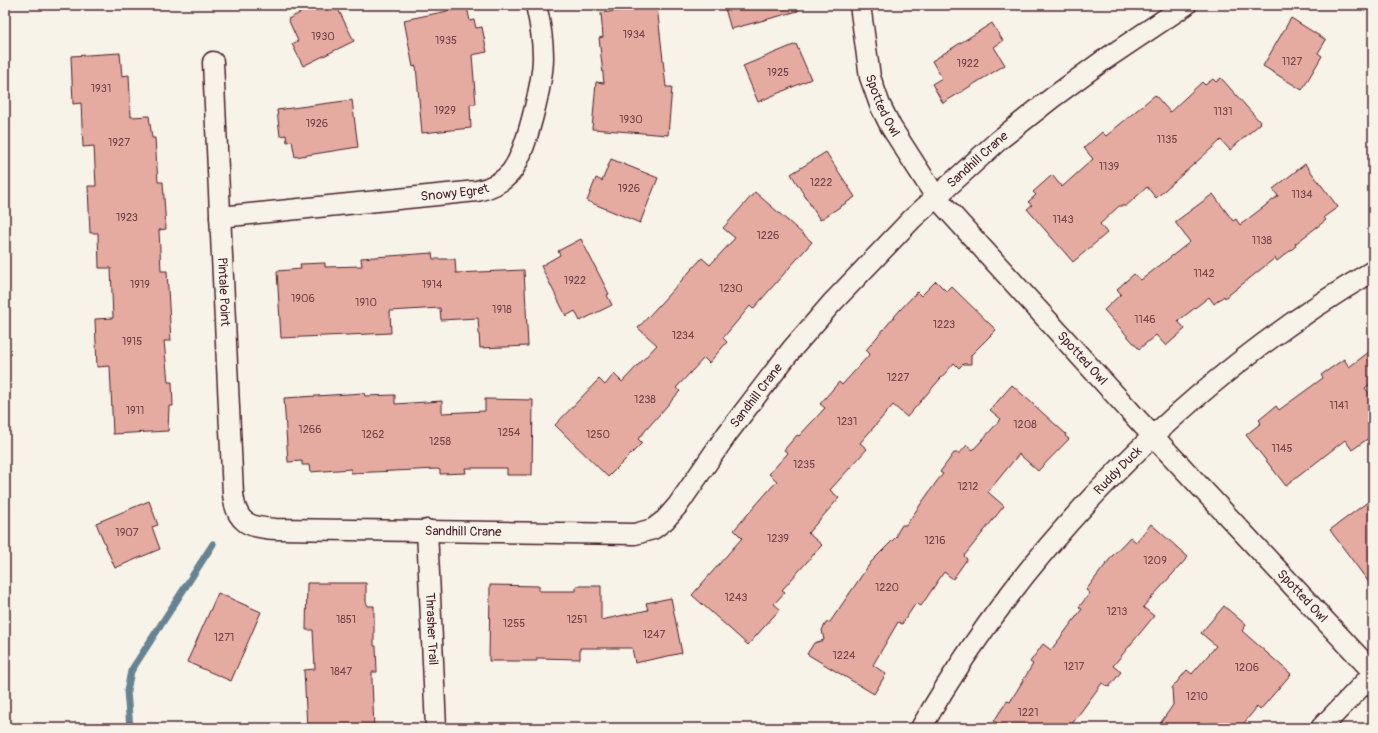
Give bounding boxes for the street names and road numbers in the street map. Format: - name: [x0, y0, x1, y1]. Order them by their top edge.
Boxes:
- street label: Spotted Owl: [862, 72, 903, 140]
- street label: Sandhill Crane: [944, 128, 1012, 191]
- street label: Snowy Egret: [420, 180, 492, 205]
- street label: Pintale Point: [214, 257, 233, 327]
- street label: Spotted Owl: [1054, 328, 1111, 389]
- street label: Sandhill Crane: [727, 360, 786, 431]
- street label: Ruddy Duck: [1091, 443, 1146, 498]
- street label: Sandhill Crane: [425, 523, 502, 540]
- street label: Spotted Owl: [1274, 566, 1331, 626]
- street label: Thrasher Trail: [422, 592, 441, 666]

